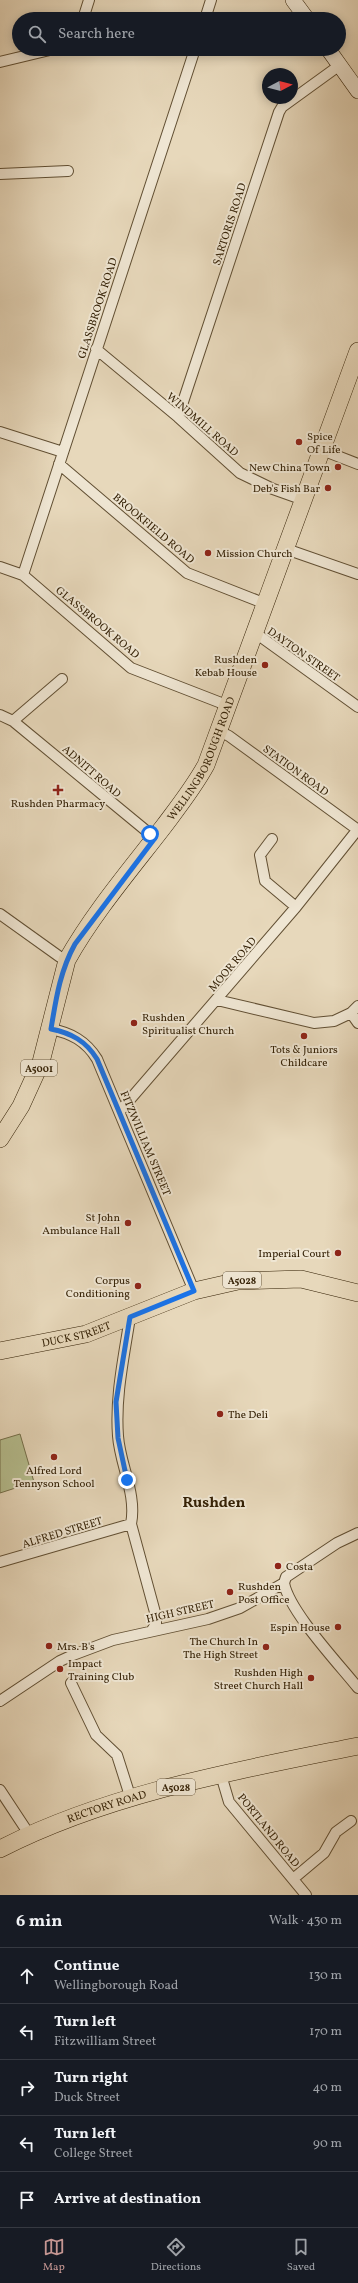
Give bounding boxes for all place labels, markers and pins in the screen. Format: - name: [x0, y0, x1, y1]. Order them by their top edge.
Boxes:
- place label: Spice Of Life: [307, 430, 341, 458]
- marker: Spice Of Life: [294, 437, 304, 447]
- place label: New China Town: [249, 461, 330, 476]
- marker: New China Town: [333, 462, 343, 472]
- place label: Deb's Fish Bar: [253, 482, 320, 497]
- marker: Deb's Fish Bar: [323, 483, 333, 493]
- place label: Mission Church: [216, 547, 293, 562]
- marker: Mission Church: [203, 548, 213, 558]
- place label: Rushden Kebab House: [195, 653, 257, 681]
- marker: Rushden Kebab House: [260, 660, 270, 670]
- marker: Rushden Pharmacy: [53, 785, 63, 795]
- place label: Rushden Pharmacy: [11, 797, 105, 812]
- place label: Rushden Spiritualist Church: [142, 1011, 235, 1039]
- marker: Rushden Spiritualist Church: [129, 1018, 139, 1028]
- marker: Tots & Juniors Childcare: [299, 1031, 309, 1041]
- place label: Tots & Juniors Childcare: [270, 1043, 338, 1071]
- place label: St John Ambulance Hall: [42, 1211, 120, 1239]
- marker: St John Ambulance Hall: [123, 1218, 133, 1228]
- place label: Imperial Court: [258, 1247, 330, 1262]
- marker: Imperial Court: [333, 1248, 343, 1258]
- place label: Corpus Conditioning: [66, 1274, 130, 1302]
- marker: Corpus Conditioning: [133, 1281, 143, 1291]
- place label: The Deli: [228, 1408, 268, 1423]
- marker: The Deli: [215, 1409, 225, 1419]
- marker: Alfred Lord Tennyson School: [49, 1452, 59, 1462]
- place label: Alfred Lord Tennyson School: [13, 1464, 95, 1492]
- place label: Costa: [286, 1560, 314, 1575]
- marker: Costa: [273, 1561, 283, 1571]
- place label: Rushden Post Office: [238, 1580, 289, 1608]
- marker: Rushden Post Office: [225, 1587, 235, 1597]
- place label: Espin House: [270, 1621, 330, 1636]
- marker: Espin House: [333, 1622, 343, 1632]
- place label: The Church In The High Street: [183, 1635, 258, 1663]
- place label: Mrs. B's: [57, 1640, 95, 1655]
- marker: Mrs. B's: [44, 1641, 54, 1651]
- marker: The Church In The High Street: [261, 1642, 271, 1652]
- place label: Impact Training Club: [68, 1657, 134, 1685]
- marker: Impact Training Club: [55, 1664, 65, 1674]
- place label: Rushden High Street Church Hall: [214, 1666, 303, 1694]
- marker: Rushden High Street Church Hall: [306, 1673, 316, 1683]

